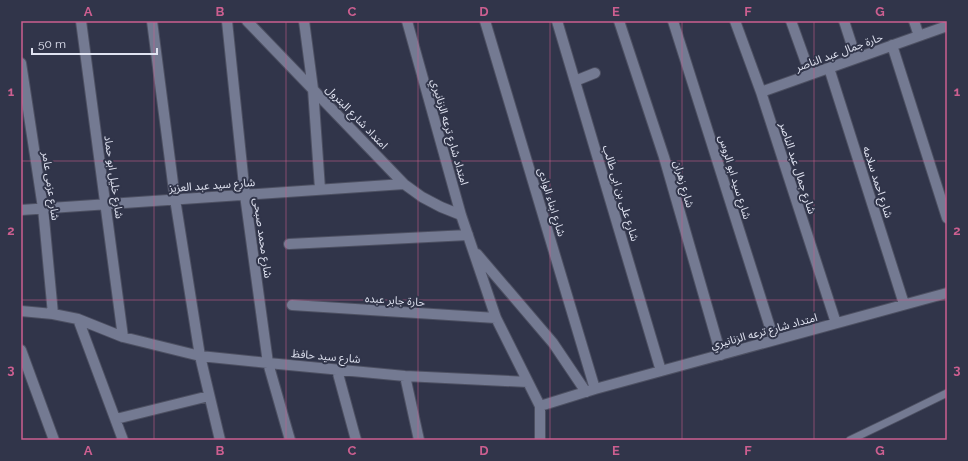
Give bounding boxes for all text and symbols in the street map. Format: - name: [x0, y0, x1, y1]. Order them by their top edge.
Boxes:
- text: A: [84, 4, 93, 19]
- text: B: [216, 4, 225, 19]
- text: C: [348, 4, 357, 19]
- text: D: [479, 4, 489, 19]
- text: E: [612, 4, 620, 19]
- text: F: [744, 4, 752, 19]
- text: G: [875, 4, 885, 19]
- scale bar: [32, 30, 157, 56]
- street label: حارة جمال عبد الناصر: [793, 30, 885, 75]
- text: 50 m: [38, 37, 66, 51]
- street label: امتداد شارع ترعه الزنانيري: [426, 78, 471, 187]
- street label: امتداد شارع البترول: [322, 83, 390, 153]
- text: 1: [8, 84, 15, 99]
- text: 1: [954, 84, 961, 99]
- street label: شارع جمال عبد الناصر: [775, 120, 819, 216]
- street label: شارع سيد ابو الروس: [715, 134, 754, 221]
- street label: شارع خليل ابو حماد: [100, 135, 126, 220]
- street label: شارع على بن ابى طالب: [599, 144, 641, 243]
- street label: شارع احمد سلامه: [859, 145, 895, 220]
- street label: شارع عزمى عامر: [38, 150, 62, 222]
- street label: شارع زهران: [670, 159, 697, 210]
- street label: شارع ابناء الوادى: [534, 166, 568, 239]
- street label: شارع سيد عبد العزيز: [167, 176, 256, 196]
- street label: شارع محمد صبحى: [249, 197, 275, 280]
- text: 2: [7, 223, 15, 238]
- text: 2: [953, 223, 961, 238]
- street label: حارة جابر عبده: [365, 292, 426, 309]
- street label: امتداد شارع ترعه الزنانيري: [709, 311, 819, 354]
- street label: شارع سيد حافظ: [291, 347, 361, 367]
- text: 3: [7, 362, 15, 377]
- text: 3: [953, 362, 961, 377]
- text: A: [84, 443, 93, 458]
- text: B: [216, 443, 225, 458]
- text: C: [348, 443, 357, 458]
- text: D: [479, 443, 489, 458]
- text: E: [612, 443, 620, 458]
- text: F: [744, 443, 752, 458]
- text: G: [875, 443, 885, 458]

